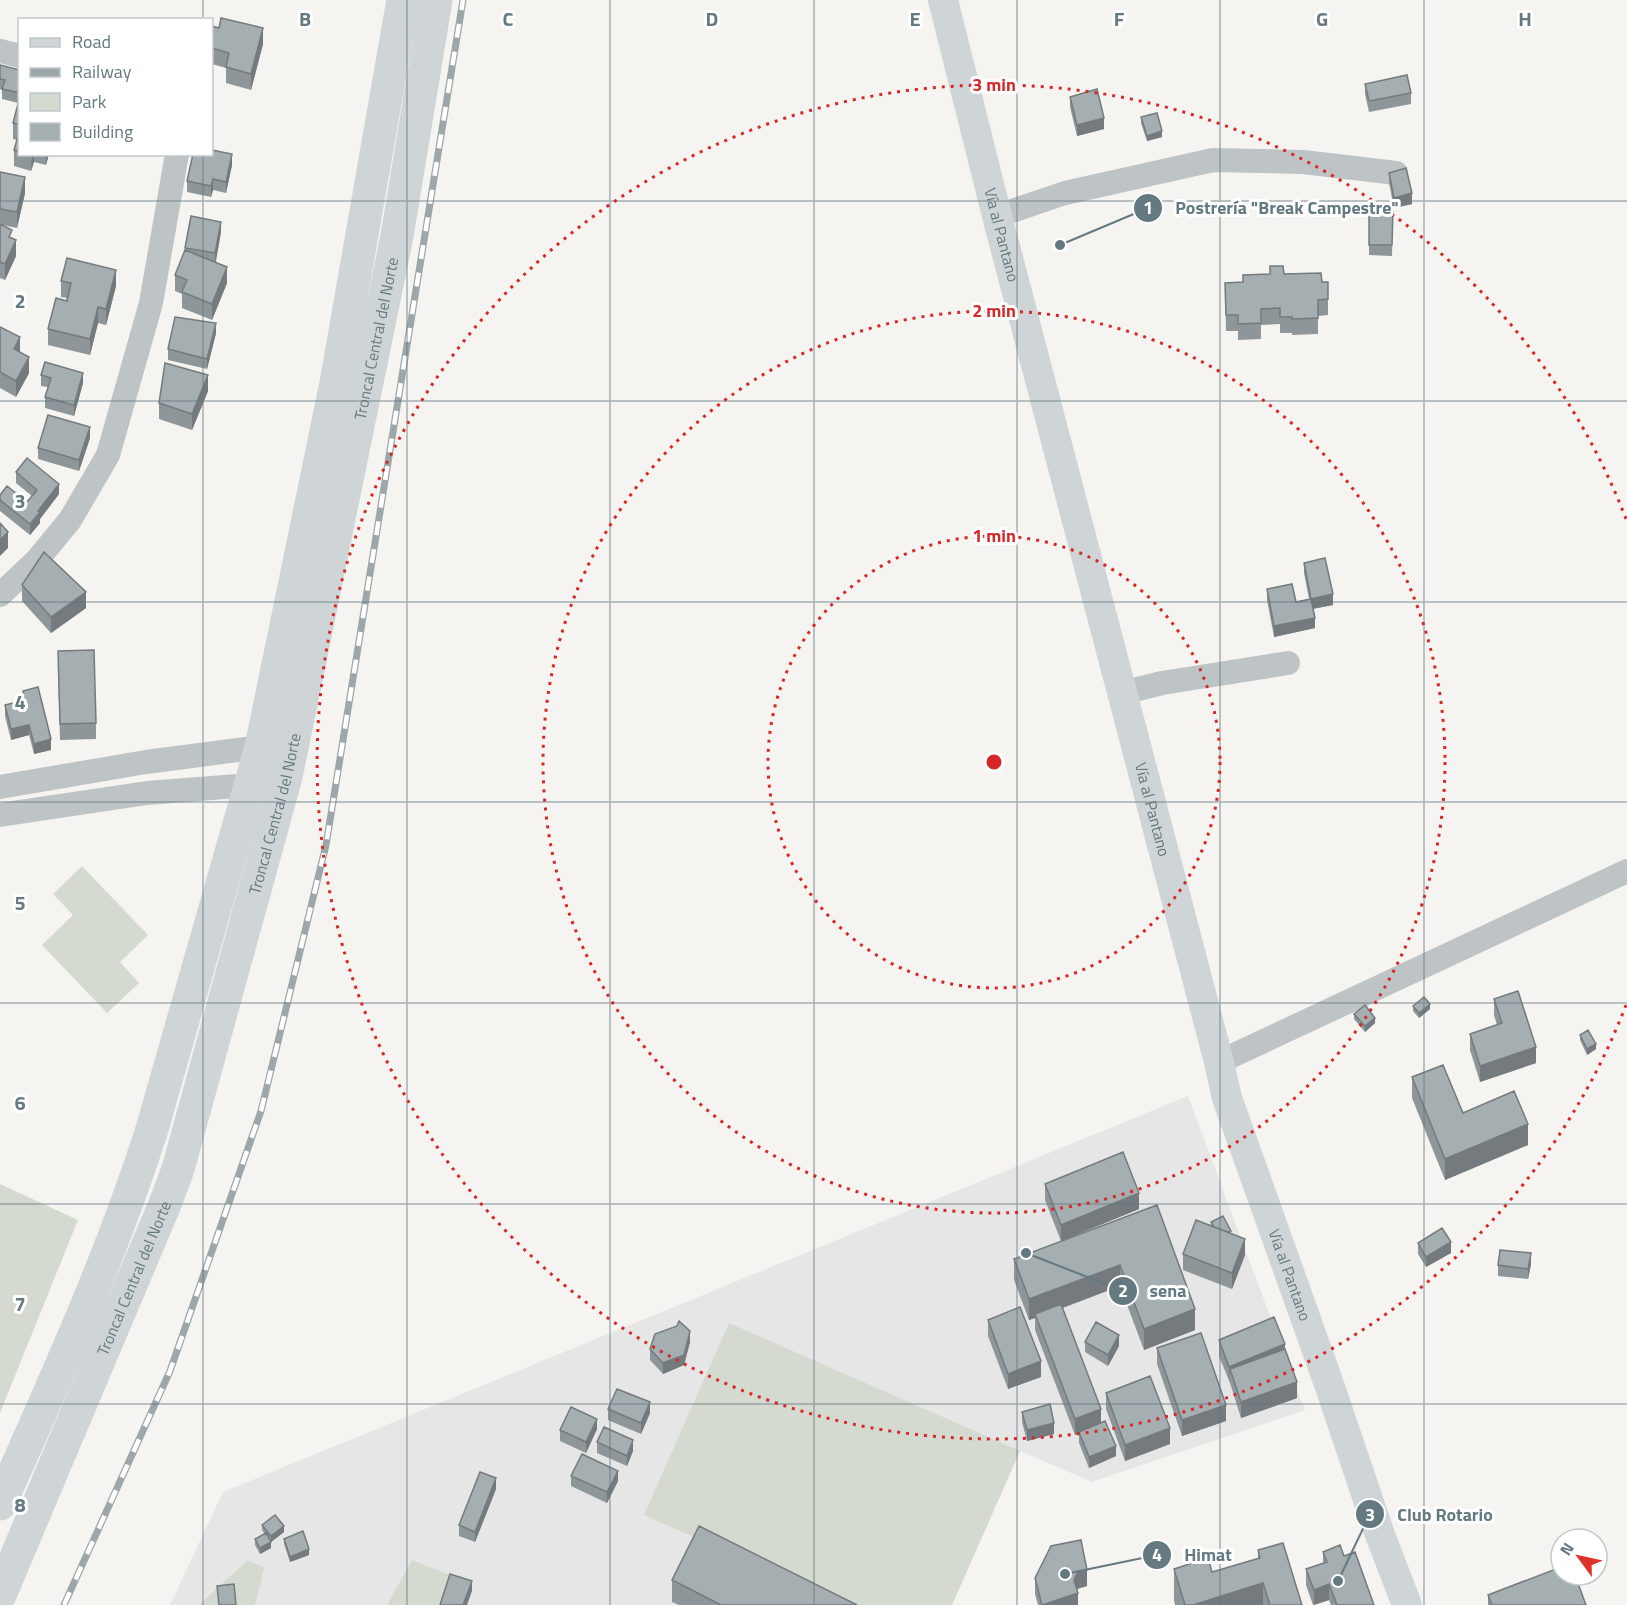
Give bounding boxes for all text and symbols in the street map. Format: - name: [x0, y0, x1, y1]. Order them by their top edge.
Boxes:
- text: B: [299, 3, 311, 34]
- text: C: [503, 3, 514, 34]
- text: D: [706, 3, 718, 34]
- text: E: [909, 3, 921, 34]
- text: F: [1114, 3, 1125, 34]
- text: G: [1316, 3, 1328, 34]
- text: H: [1518, 3, 1532, 34]
- legend: [18, 18, 213, 156]
- text: Road: [72, 28, 111, 55]
- text: Railway: [72, 58, 132, 85]
- text: 3 min: [972, 71, 1016, 98]
- text: Park: [72, 88, 107, 115]
- text: Building: [72, 118, 133, 145]
- street label: Vía al Pantano: [978, 185, 1026, 284]
- callout: Postrería "Break Campestre": [1133, 190, 1411, 226]
- text: 1: [1143, 194, 1153, 221]
- text: Postrería "Break Campestre": [1175, 194, 1399, 221]
- street label: Troncal Central del Norte: [348, 255, 404, 422]
- text: 2: [14, 285, 26, 316]
- text: 2 min: [972, 297, 1016, 324]
- text: 3: [14, 485, 26, 516]
- text: 1 min: [972, 522, 1016, 549]
- text: 4: [14, 686, 26, 717]
- street label: Troncal Central del Norte: [242, 731, 307, 897]
- centre of rings: [984, 752, 1004, 772]
- street label: Vía al Pantano: [1129, 760, 1177, 859]
- text: 5: [14, 887, 26, 918]
- text: 6: [14, 1087, 26, 1118]
- street label: Troncal Central del Norte: [90, 1197, 177, 1359]
- street label: Vía al Pantano: [1263, 1226, 1318, 1324]
- callout: sena: [1108, 1273, 1198, 1309]
- text: 2: [1118, 1277, 1128, 1304]
- text: sena: [1150, 1277, 1186, 1304]
- text: 7: [14, 1288, 26, 1319]
- text: 8: [14, 1489, 26, 1520]
- callout: Club Rotario: [1355, 1496, 1505, 1532]
- text: 3: [1365, 1501, 1375, 1528]
- text: Club Rotario: [1397, 1501, 1493, 1528]
- north arrow: [1549, 1527, 1609, 1587]
- callout: Himat: [1142, 1537, 1244, 1573]
- text: N: [1553, 1538, 1580, 1560]
- text: 4: [1152, 1541, 1162, 1568]
- text: Himat: [1184, 1541, 1232, 1568]

